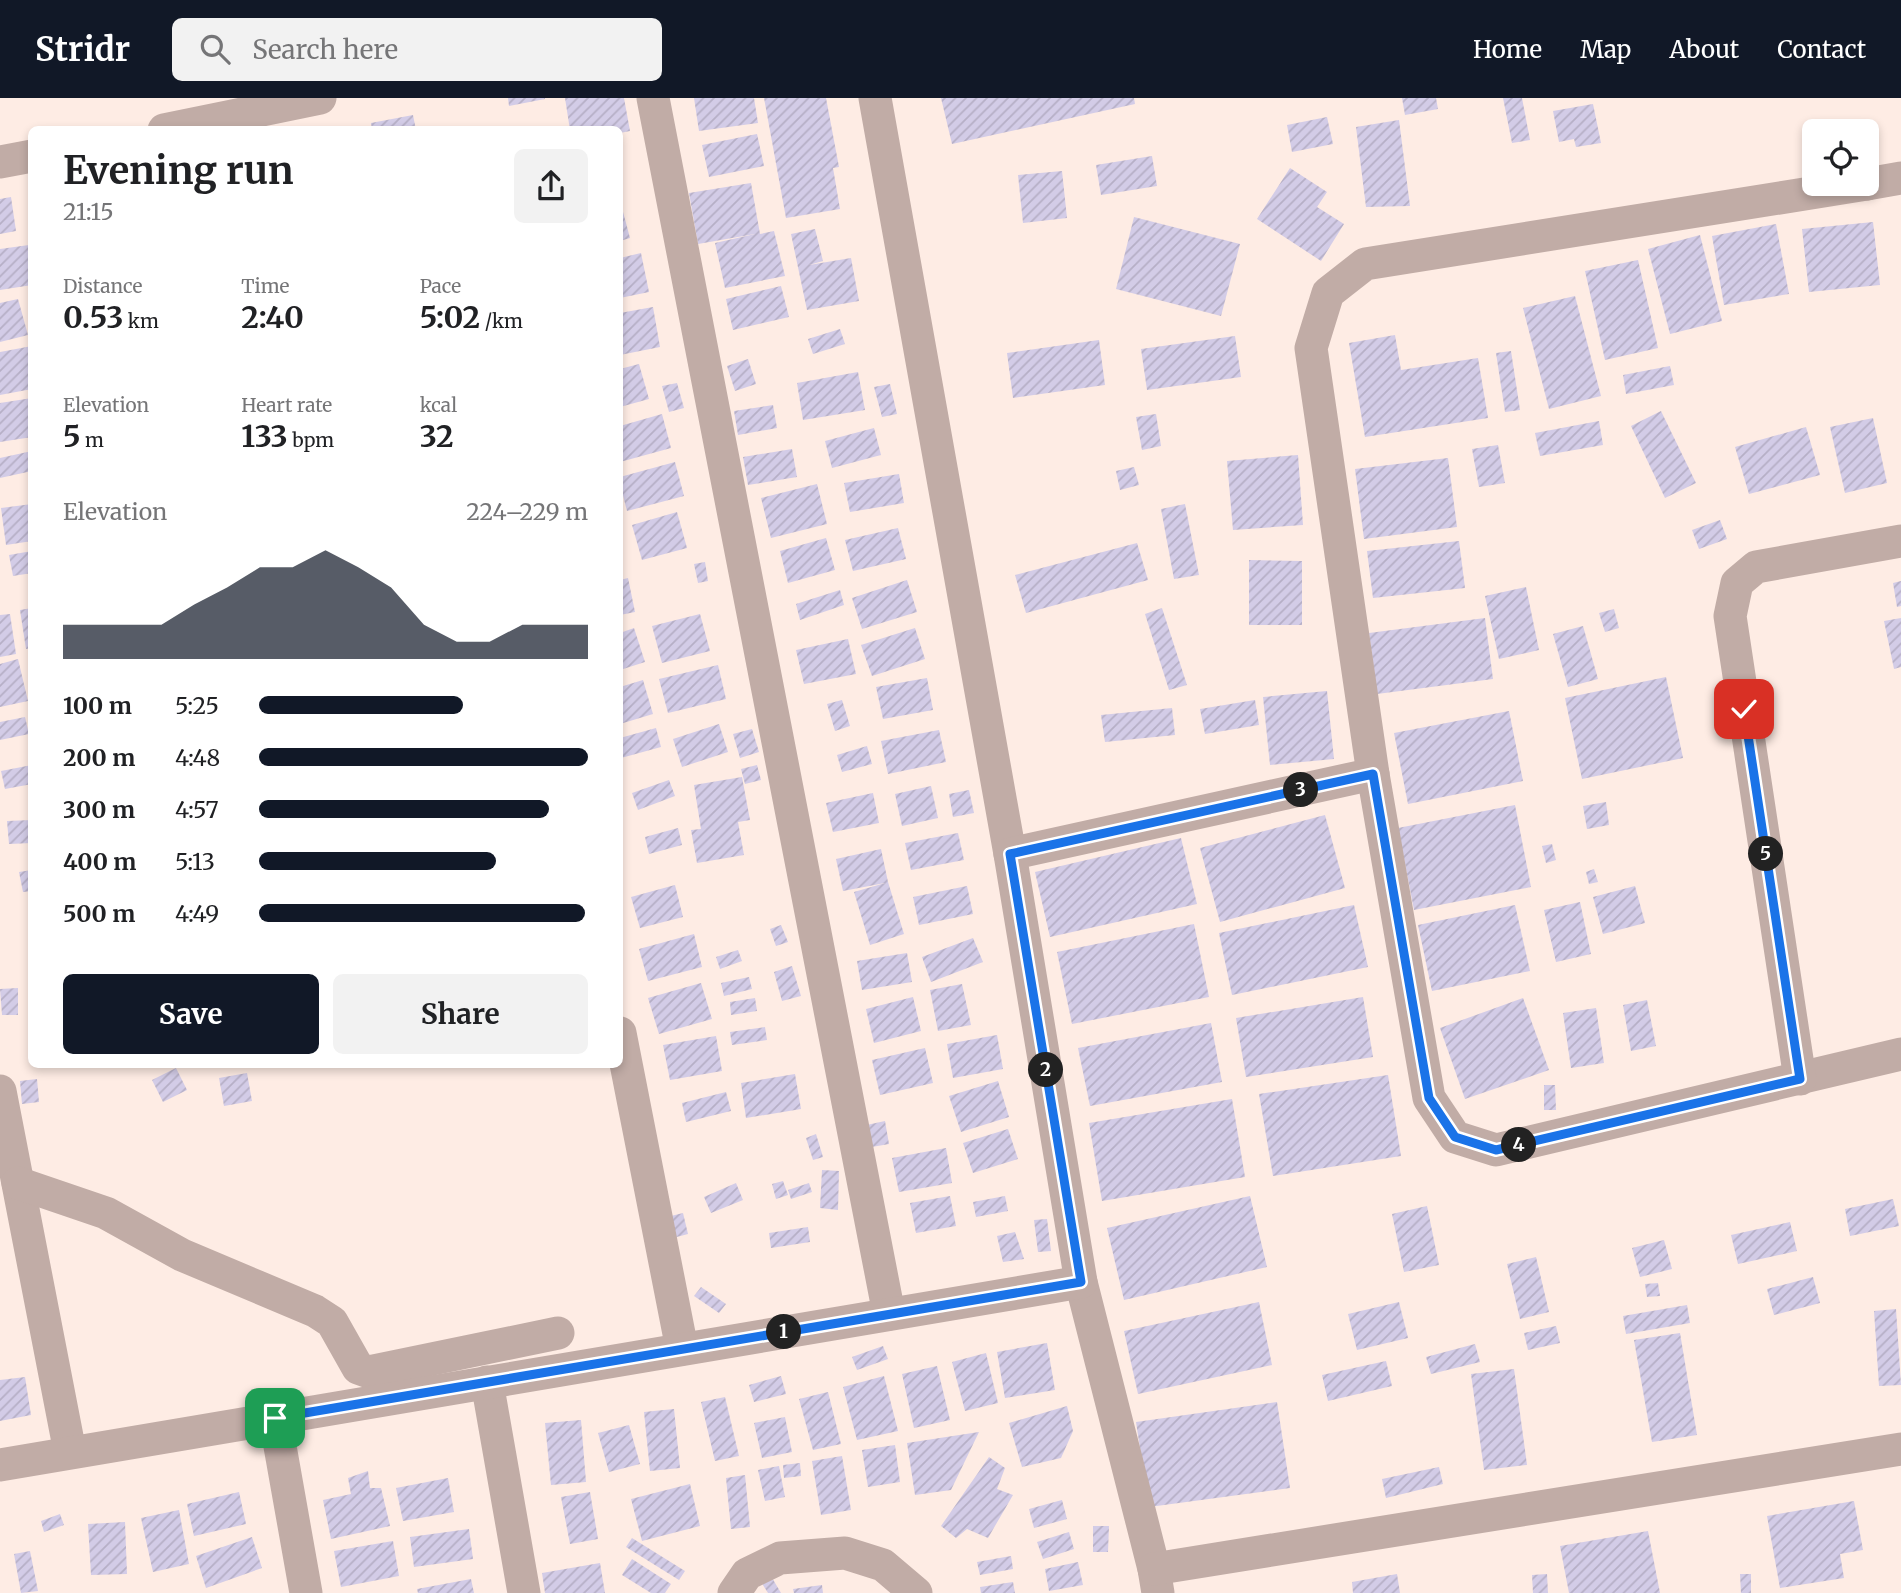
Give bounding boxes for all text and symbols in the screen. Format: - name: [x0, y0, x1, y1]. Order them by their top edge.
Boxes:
- search box: [172, 18, 662, 81]
- text: Stridr: [35, 29, 130, 70]
- icon: search: [196, 30, 234, 68]
- text: Search here: [252, 33, 398, 66]
- text: Home: [1473, 34, 1542, 65]
- text: Map: [1580, 34, 1631, 65]
- text: About: [1669, 34, 1739, 65]
- text: Contact: [1777, 34, 1866, 65]
- map controls: [1802, 119, 1879, 196]
- button: locate: [1802, 119, 1879, 196]
- text: Evening run: [63, 147, 294, 194]
- button: share: [514, 149, 588, 223]
- text: 21:15: [63, 197, 114, 226]
- text: Distance: [63, 274, 142, 298]
- text: Time: [241, 274, 290, 298]
- text: Pace: [420, 274, 461, 298]
- text: 0.53: [63, 298, 123, 336]
- text: 2:40: [241, 298, 304, 336]
- text: 5:02: [420, 298, 480, 336]
- text: km: [123, 309, 159, 333]
- text: /km: [480, 309, 523, 333]
- text: Elevation: [63, 393, 149, 417]
- text: Heart rate: [241, 393, 332, 417]
- text: kcal: [420, 393, 457, 417]
- text: 5: [63, 417, 81, 455]
- text: 133: [241, 417, 288, 455]
- text: 32: [420, 417, 454, 455]
- text: m: [81, 428, 104, 452]
- text: bpm: [288, 428, 334, 452]
- text: Elevation: [63, 497, 167, 526]
- text: 224–229 m: [466, 497, 588, 526]
- pin: [1714, 679, 1774, 739]
- icon: check: [1725, 690, 1763, 728]
- text: 100 m: [63, 691, 132, 720]
- text: 5:25: [175, 691, 219, 720]
- text: 200 m: [63, 743, 135, 772]
- text: 4:48: [175, 743, 220, 772]
- pin: 3: [1284, 772, 1318, 808]
- text: 3: [1295, 777, 1306, 801]
- text: 300 m: [63, 795, 135, 824]
- text: 4:57: [175, 795, 219, 824]
- pin: 5: [1748, 836, 1784, 872]
- text: 5: [1760, 841, 1771, 865]
- text: 400 m: [63, 847, 137, 876]
- text: 5:13: [175, 847, 215, 876]
- text: 500 m: [63, 899, 135, 928]
- text: 4:49: [175, 899, 219, 928]
- button: Save: [63, 974, 319, 1054]
- button: Share: [333, 974, 588, 1054]
- pin: 2: [1028, 1052, 1064, 1088]
- text: 2: [1040, 1057, 1051, 1081]
- pin: 4: [1502, 1128, 1536, 1162]
- text: 4: [1512, 1132, 1525, 1156]
- pin: 1: [766, 1314, 802, 1350]
- text: 1: [779, 1319, 788, 1343]
- pin: [245, 1388, 305, 1448]
- icon: arrive: [256, 1399, 294, 1437]

